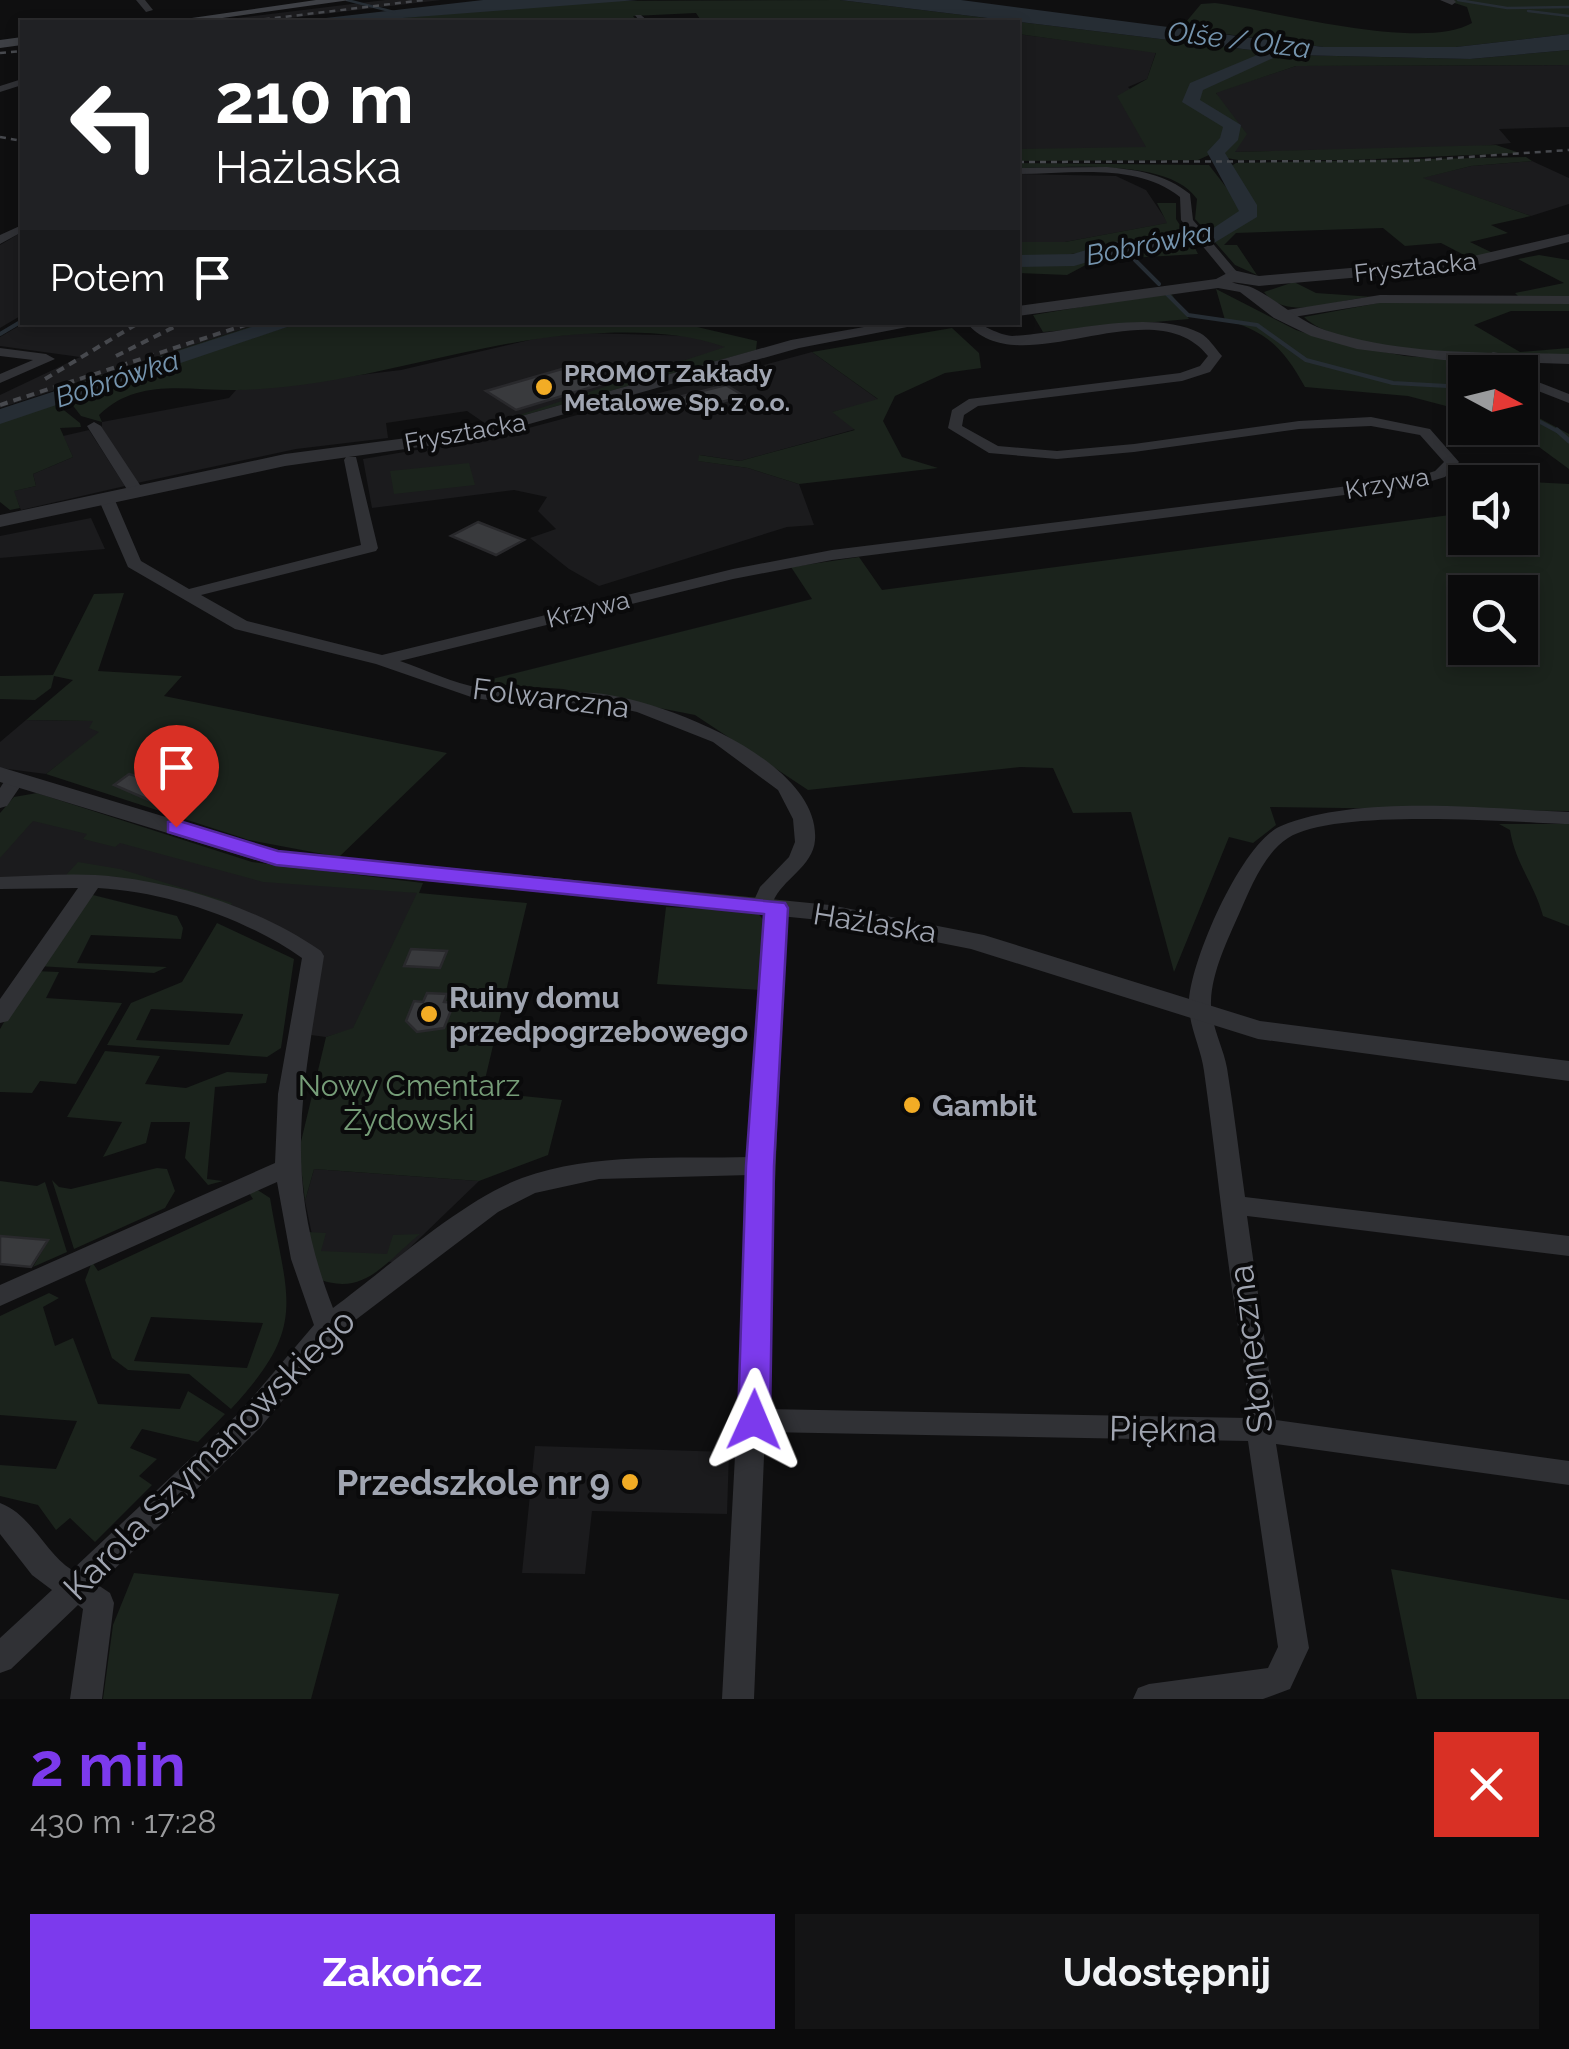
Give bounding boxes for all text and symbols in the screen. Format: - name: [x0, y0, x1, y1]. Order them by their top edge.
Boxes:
- water label: Olše / Olza: [1166, 15, 1312, 65]
- text: 210 m: [215, 57, 414, 139]
- icon: left: [50, 60, 180, 190]
- text: Hażlaska: [215, 141, 401, 194]
- water label: Bobrówka: [1083, 216, 1215, 272]
- street label: Frysztacka: [1352, 246, 1478, 288]
- icon: arrive: [185, 250, 240, 305]
- text: Potem: [50, 255, 165, 300]
- water label: Bobrówka: [51, 344, 183, 414]
- north arrow: [1448, 355, 1538, 445]
- map controls: [1448, 355, 1538, 665]
- place label: PROMOT Zakłady Metalowe Sp. z o.o.: [564, 358, 790, 417]
- marker: PROMOT Zakłady Metalowe Sp. z o.o.: [533, 376, 555, 398]
- street label: Frysztacka: [402, 407, 528, 457]
- street label: Krzywa: [1343, 461, 1431, 505]
- button: sound: [1448, 465, 1538, 555]
- button: search: [1448, 575, 1538, 665]
- street label: Krzywa: [543, 584, 633, 634]
- street label: Folwarczna: [471, 671, 631, 725]
- pin: [134, 725, 219, 828]
- icon: arrive: [149, 740, 204, 795]
- street label: Hażlaska: [811, 896, 939, 950]
- place label: Ruiny domu przedpogrzebowego: [449, 980, 748, 1049]
- marker: Ruiny domu przedpogrzebowego: [418, 1003, 440, 1025]
- park label: Nowy Cmentarz Żydowski: [298, 1068, 520, 1137]
- place label: Gambit: [932, 1088, 1038, 1123]
- marker: Gambit: [901, 1094, 923, 1116]
- street label: Słoneczna: [1219, 1263, 1281, 1435]
- street label: Karola Szymanowskiego: [55, 1300, 363, 1608]
- position arrow: [702, 1368, 806, 1472]
- street label: Piękna: [1109, 1408, 1217, 1450]
- place label: Przedszkole nr 9: [336, 1462, 610, 1503]
- marker: Przedszkole nr 9: [619, 1471, 641, 1493]
- text: 2 min: [30, 1730, 186, 1800]
- button: close: [1434, 1732, 1539, 1837]
- text: 430 m · 17:28: [30, 1803, 216, 1840]
- button: Zakończ: [30, 1914, 775, 2029]
- button: Udostępnij: [795, 1914, 1539, 2029]

